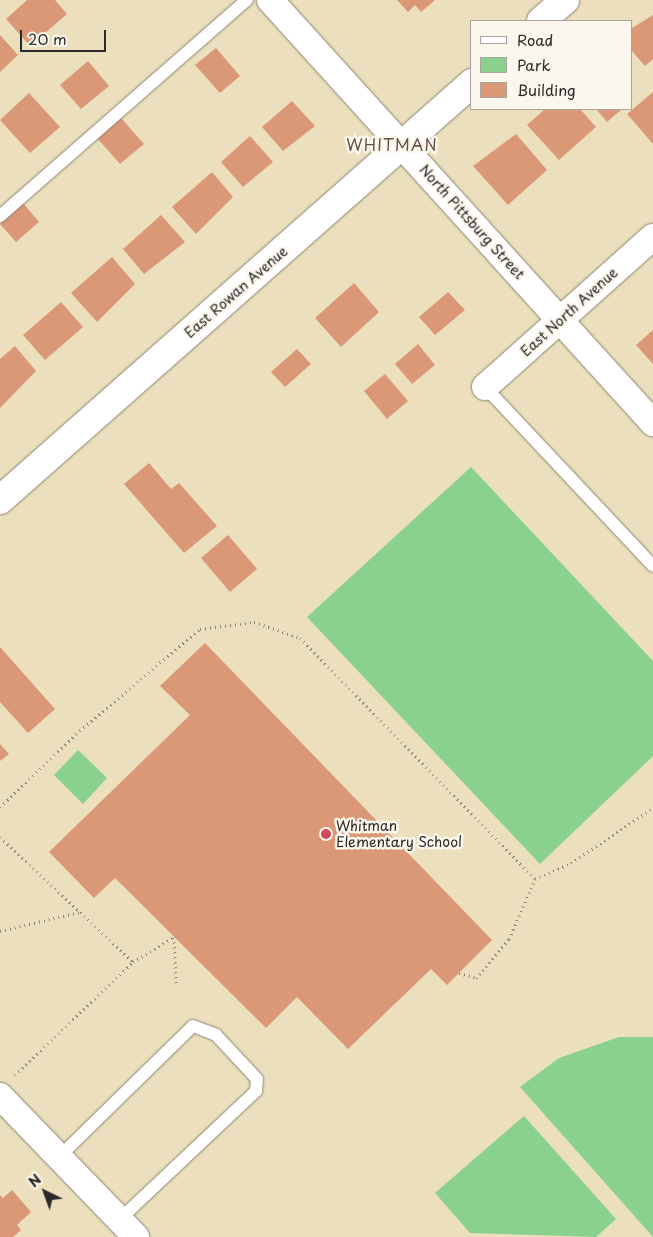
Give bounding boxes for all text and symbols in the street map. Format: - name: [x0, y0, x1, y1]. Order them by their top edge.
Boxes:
- scale bar: [22, 20, 109, 52]
- legend: [470, 20, 633, 110]
- text: 20 m: [28, 27, 67, 50]
- text: Road: [517, 28, 553, 51]
- text: Park: [517, 53, 551, 76]
- text: Building: [517, 78, 576, 101]
- district label: WHITMAN: [345, 134, 439, 154]
- street label: North Pittsburg Street: [415, 161, 529, 283]
- street label: East Rowan Avenue: [181, 243, 291, 341]
- street label: East North Avenue: [517, 264, 621, 360]
- place label: Whitman Elementary School: [336, 818, 462, 850]
- marker: Whitman Elementary School: [320, 828, 332, 840]
- north arrow: [20, 1167, 70, 1217]
- text: N: [23, 1169, 46, 1192]

